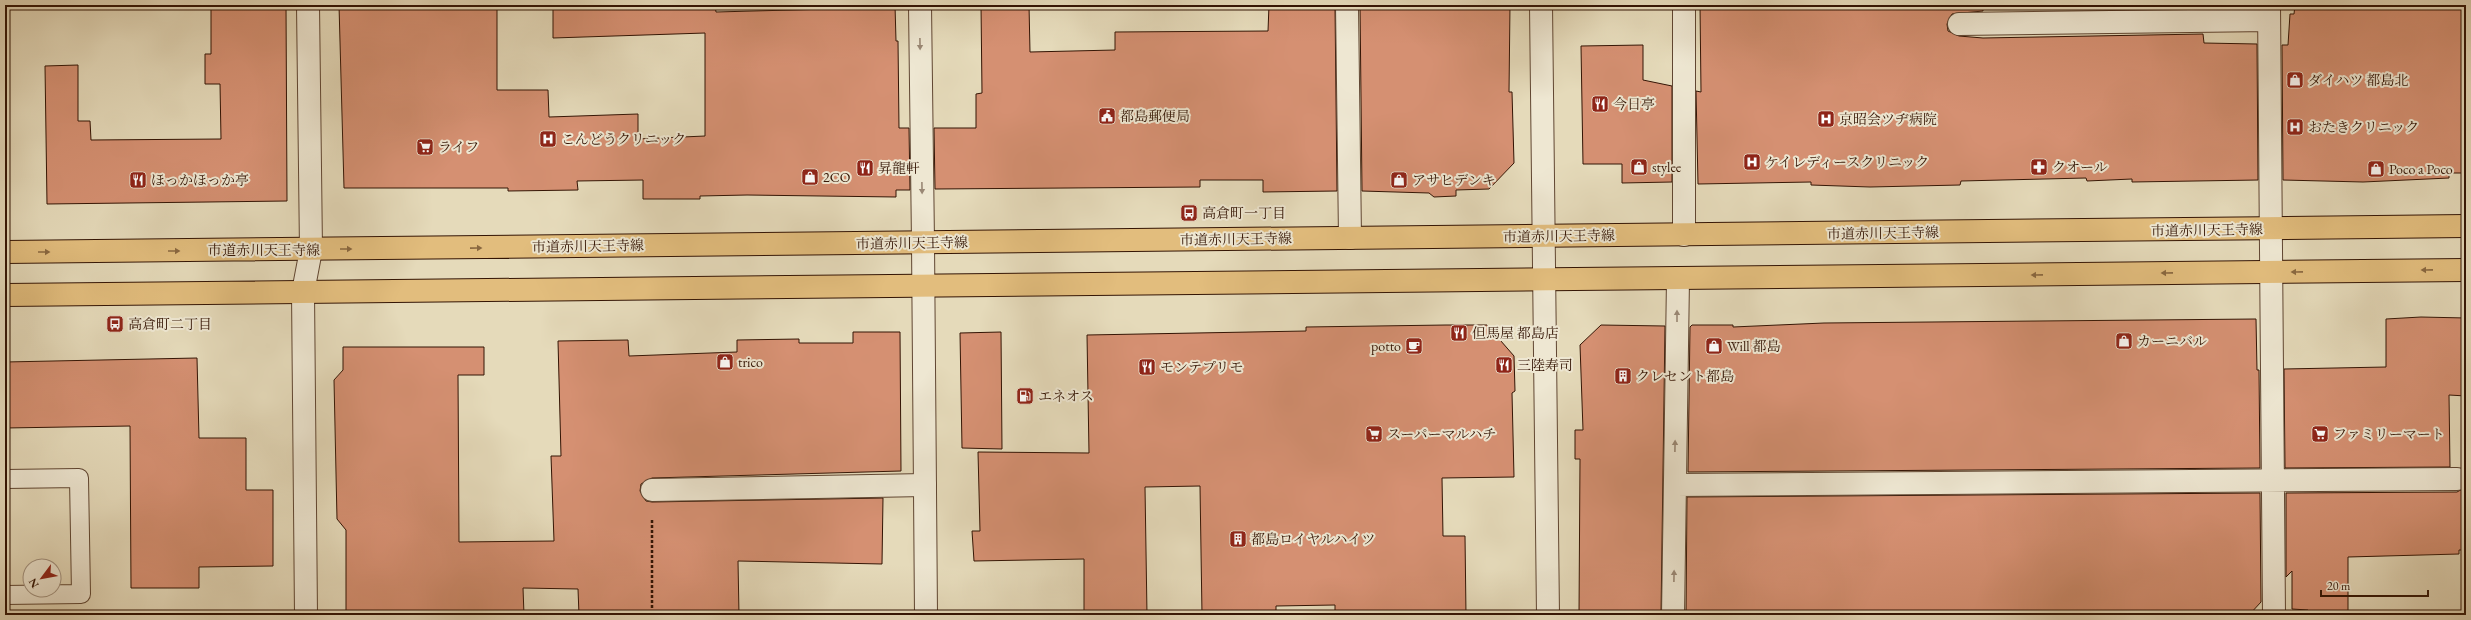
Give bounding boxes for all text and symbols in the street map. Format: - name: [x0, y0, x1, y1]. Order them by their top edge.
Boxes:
- one-way arrow: [917, 38, 924, 50]
- shop icon: ダイハツ 都島北: [2285, 70, 2305, 90]
- place label: ダイハツ 都島北: [2308, 71, 2408, 89]
- restaurant icon: 今日亭: [1590, 94, 1610, 114]
- place label: 今日亭: [1613, 95, 1655, 113]
- public building icon: 都島郵便局: [1097, 106, 1117, 126]
- place label: 都島郵便局: [1120, 107, 1190, 125]
- hospital icon: 京昭会ツヂ病院: [1816, 109, 1836, 129]
- place label: 京昭会ツヂ病院: [1839, 110, 1937, 128]
- hospital icon: おたきクリニック: [2285, 117, 2305, 137]
- place label: おたきクリニック: [2308, 118, 2419, 136]
- hospital icon: こんどうクリニック: [538, 129, 558, 149]
- place label: こんどうクリニック: [561, 130, 686, 148]
- supermarket icon: ライフ: [415, 137, 435, 157]
- place label: ライフ: [438, 138, 479, 156]
- hospital icon: ケイレディースクリニック: [1742, 152, 1762, 172]
- place label: ケイレディースクリニック: [1765, 153, 1929, 171]
- shop icon: stylee: [1629, 157, 1649, 177]
- pharmacy icon: クオール: [2029, 157, 2049, 177]
- restaurant icon: 昇龍軒: [855, 158, 875, 178]
- place label: stylee: [1652, 158, 1682, 176]
- place label: クオール: [2052, 158, 2108, 176]
- place label: 昇龍軒: [878, 159, 920, 177]
- shop icon: Poco a Poco: [2366, 159, 2386, 179]
- place label: Poco a Poco: [2389, 160, 2453, 178]
- shop icon: 2CO: [800, 167, 820, 187]
- place label: 2CO: [823, 168, 851, 186]
- restaurant icon: ほっかほっか亭: [128, 170, 148, 190]
- shop icon: アサヒデンキ: [1389, 170, 1409, 190]
- place label: ほっかほっか亭: [151, 171, 249, 189]
- place label: アサヒデンキ: [1412, 171, 1496, 189]
- one-way arrow: [919, 182, 926, 194]
- bus stop icon: 高倉町一丁目: [1179, 203, 1199, 223]
- place label: 高倉町一丁目: [1202, 204, 1286, 222]
- street label: 市道赤川天王寺線: [2151, 220, 2263, 240]
- street label: 市道赤川天王寺線: [1827, 223, 1939, 243]
- street label: 市道赤川天王寺線: [1503, 226, 1615, 246]
- street label: 市道赤川天王寺線: [1180, 229, 1292, 249]
- street label: 市道赤川天王寺線: [856, 233, 968, 253]
- street label: 市道赤川天王寺線: [532, 236, 644, 256]
- street label: 市道赤川天王寺線: [208, 241, 320, 259]
- one-way arrow: [470, 245, 483, 251]
- one-way arrow: [340, 246, 353, 252]
- one-way arrow: [168, 248, 181, 254]
- one-way arrow: [38, 249, 51, 255]
- one-way arrow: [2420, 267, 2433, 273]
- one-way arrow: [2290, 269, 2303, 275]
- one-way arrow: [2160, 270, 2173, 276]
- one-way arrow: [2030, 272, 2043, 278]
- one-way arrow: [1674, 309, 1680, 322]
- bus stop icon: 高倉町二丁目: [105, 314, 125, 334]
- place label: 高倉町二丁目: [128, 315, 212, 333]
- restaurant icon: 但馬屋 都島店: [1449, 323, 1469, 343]
- place label: 但馬屋 都島店: [1472, 324, 1559, 342]
- shop icon: カーニバル: [2114, 331, 2134, 351]
- place label: カーニバル: [2137, 332, 2207, 350]
- cafe icon: potto: [1404, 336, 1424, 356]
- shop icon: Will 都島: [1704, 336, 1724, 356]
- place label: potto: [1371, 337, 1401, 355]
- place label: Will 都島: [1727, 337, 1781, 355]
- shop icon: trico: [715, 352, 735, 372]
- place label: trico: [738, 353, 763, 371]
- restaurant icon: 三陸寿司: [1494, 355, 1514, 375]
- place label: 三陸寿司: [1517, 356, 1573, 374]
- restaurant icon: モンテプリモ: [1137, 357, 1157, 377]
- place label: モンテプリモ: [1160, 358, 1243, 376]
- building icon: クレセント都島: [1613, 366, 1633, 386]
- place label: クレセント都島: [1636, 367, 1734, 385]
- fuel station icon: エネオス: [1015, 386, 1035, 406]
- place label: エネオス: [1038, 387, 1094, 405]
- supermarket icon: スーパーマルハチ: [1364, 424, 1384, 444]
- supermarket icon: ファミリーマート: [2310, 424, 2330, 444]
- place label: スーパーマルハチ: [1387, 425, 1497, 443]
- place label: ファミリーマート: [2333, 425, 2445, 443]
- one-way arrow: [1672, 439, 1678, 452]
- building icon: 都島ロイヤルハイツ: [1228, 529, 1248, 549]
- place label: 都島ロイヤルハイツ: [1251, 530, 1375, 548]
- north arrow: [22, 558, 62, 598]
- one-way arrow: [1670, 570, 1677, 582]
- scale bar: [2321, 572, 2428, 598]
- text: N: [25, 576, 42, 591]
- text: 20 m: [2327, 578, 2351, 594]

